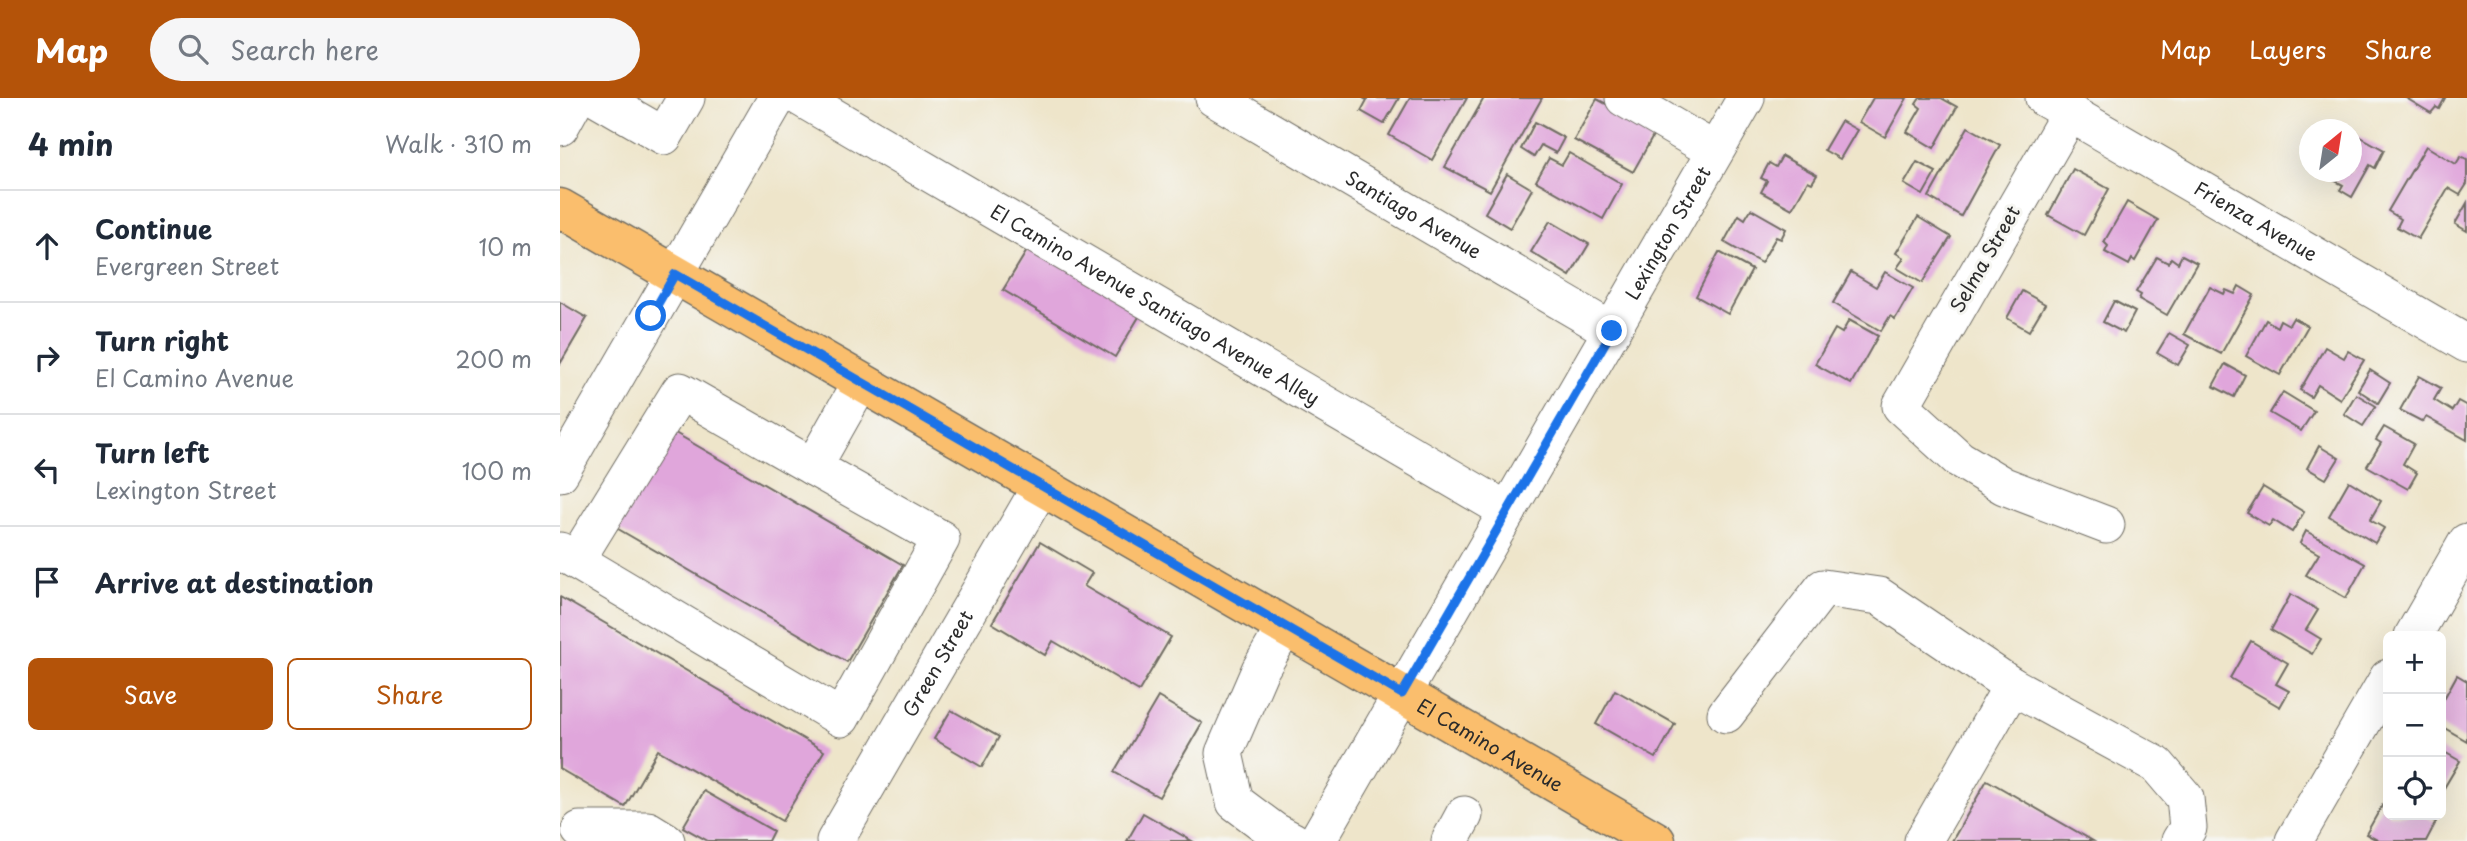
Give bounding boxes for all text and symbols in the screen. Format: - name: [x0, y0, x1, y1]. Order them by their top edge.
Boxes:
- search box: [150, 18, 640, 81]
- text: Map: [35, 24, 108, 74]
- icon: search: [174, 30, 212, 68]
- text: Search here: [230, 30, 379, 69]
- text: Map: [2160, 31, 2211, 67]
- text: Layers: [2249, 31, 2326, 67]
- text: Share: [2364, 31, 2432, 67]
- north arrow: [2299, 119, 2362, 182]
- text: 4 min: [28, 121, 114, 166]
- text: Walk · 310 m: [385, 126, 532, 161]
- street label: Lexington Street: [1618, 160, 1717, 305]
- street label: Santiago Avenue: [1341, 163, 1487, 265]
- street label: Frienza Avenue: [2190, 173, 2323, 267]
- street label: El Camino Avenue Santiago Avenue Alley: [986, 197, 1325, 411]
- street label: Selma Street: [1942, 200, 2026, 317]
- text: Continue: [95, 209, 212, 248]
- icon: ahead: [28, 227, 66, 265]
- text: 10 m: [478, 229, 532, 264]
- text: Evergreen Street: [95, 248, 279, 283]
- route start: [635, 300, 666, 331]
- route end: [1596, 315, 1627, 346]
- text: Turn right: [95, 321, 229, 360]
- icon: right: [28, 339, 66, 377]
- text: 200 m: [455, 341, 532, 376]
- text: El Camino Avenue: [95, 360, 294, 395]
- text: Turn left: [95, 433, 210, 472]
- icon: left: [28, 451, 66, 489]
- text: 100 m: [462, 453, 532, 488]
- text: Lexington Street: [95, 472, 276, 507]
- icon: arrive: [28, 563, 66, 601]
- text: Arrive at destination: [95, 563, 374, 602]
- street label: Green Street: [895, 604, 979, 722]
- map controls: [2383, 631, 2446, 820]
- button: +: [2383, 631, 2446, 694]
- button: Save: [28, 658, 273, 730]
- button: Share: [287, 658, 532, 730]
- street label: El Camino Avenue: [1412, 691, 1569, 798]
- button: −: [2383, 694, 2446, 757]
- button: locate: [2383, 757, 2446, 820]

